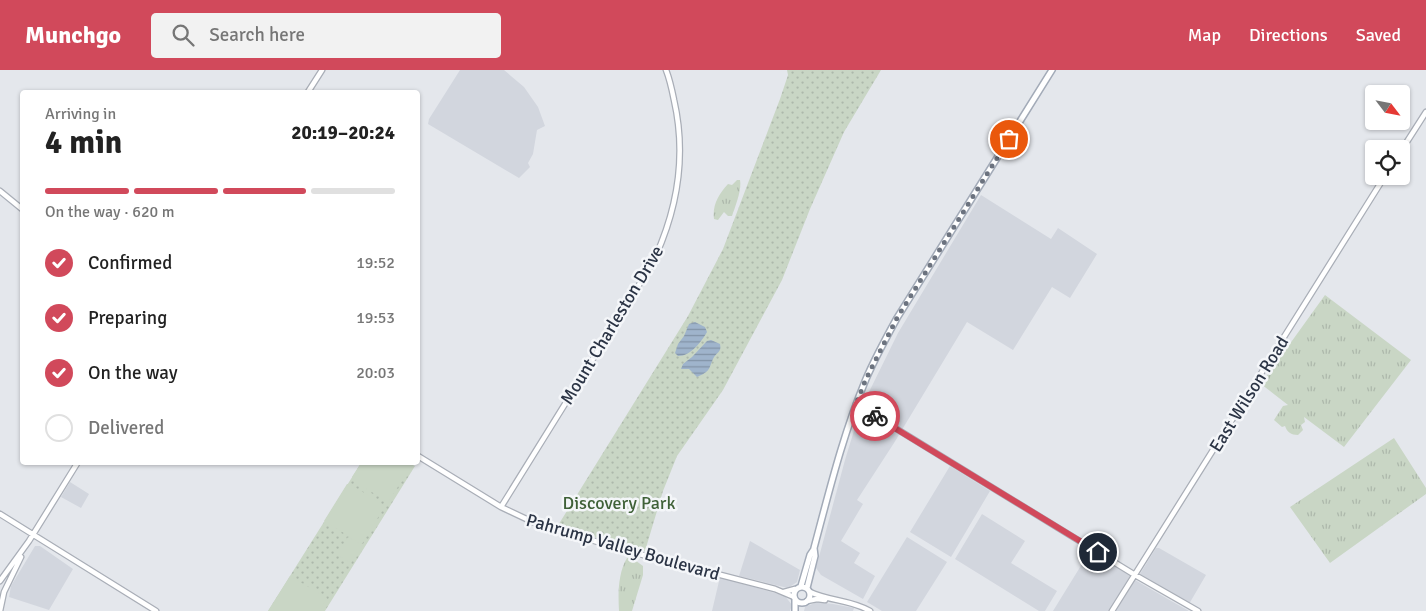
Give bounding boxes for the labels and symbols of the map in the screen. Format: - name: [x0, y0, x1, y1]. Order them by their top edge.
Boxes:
- north arrow: [1365, 85, 1410, 130]
- pin: [988, 118, 1030, 160]
- street label: Mount Charleston Drive: [556, 241, 668, 409]
- street label: East Wilson Road: [1205, 332, 1293, 456]
- courier: [850, 391, 900, 441]
- park label: Discovery Park: [563, 492, 676, 514]
- street label: Pahrump Valley Boulevard: [524, 509, 722, 585]
- pin: [1077, 531, 1119, 573]

